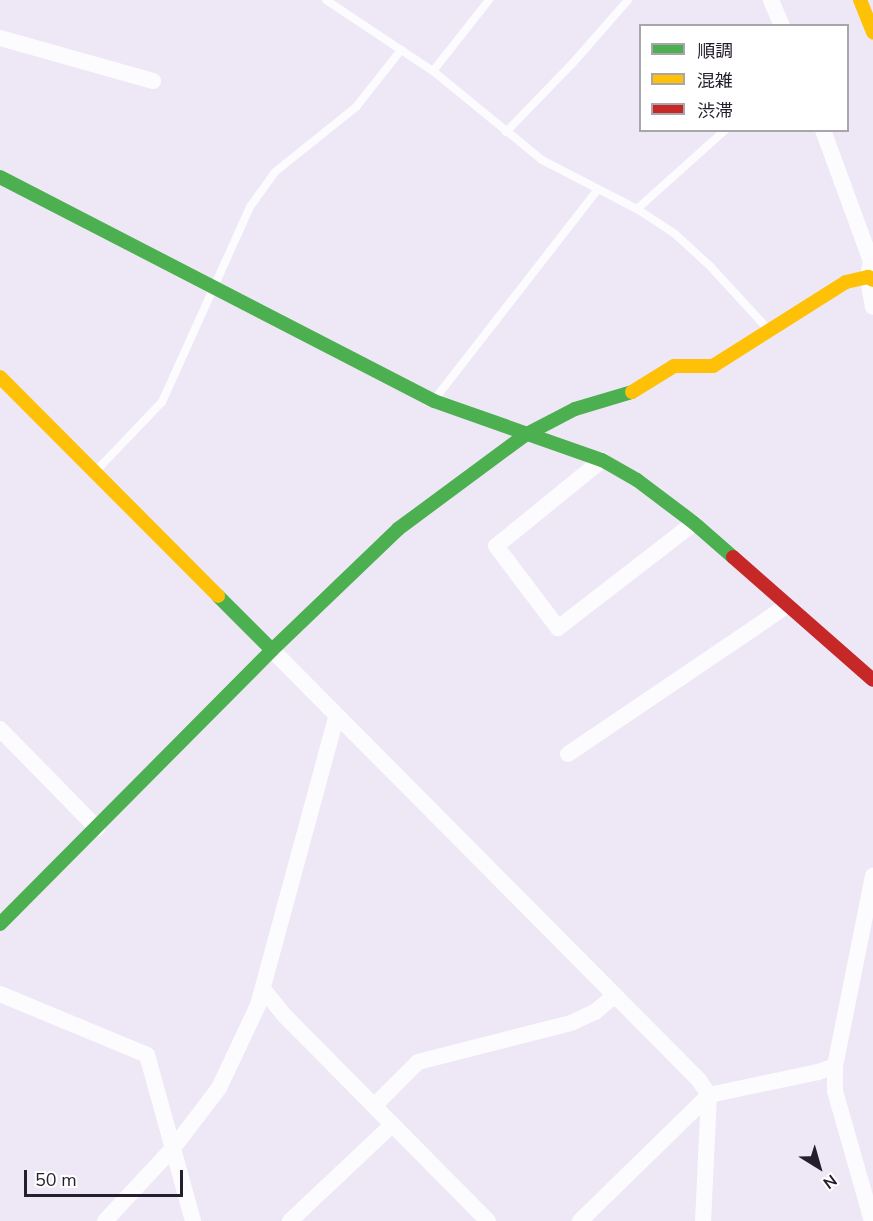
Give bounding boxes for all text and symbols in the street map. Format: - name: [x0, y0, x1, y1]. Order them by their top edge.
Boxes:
- legend: [639, 24, 849, 132]
- text: 順調: [697, 39, 733, 63]
- text: 混雑: [697, 69, 733, 93]
- text: 渋滞: [697, 99, 733, 123]
- north arrow: [789, 1137, 849, 1197]
- scale bar: [27, 1158, 186, 1196]
- text: 50 m: [35, 1168, 77, 1192]
- text: N: [818, 1169, 841, 1194]

